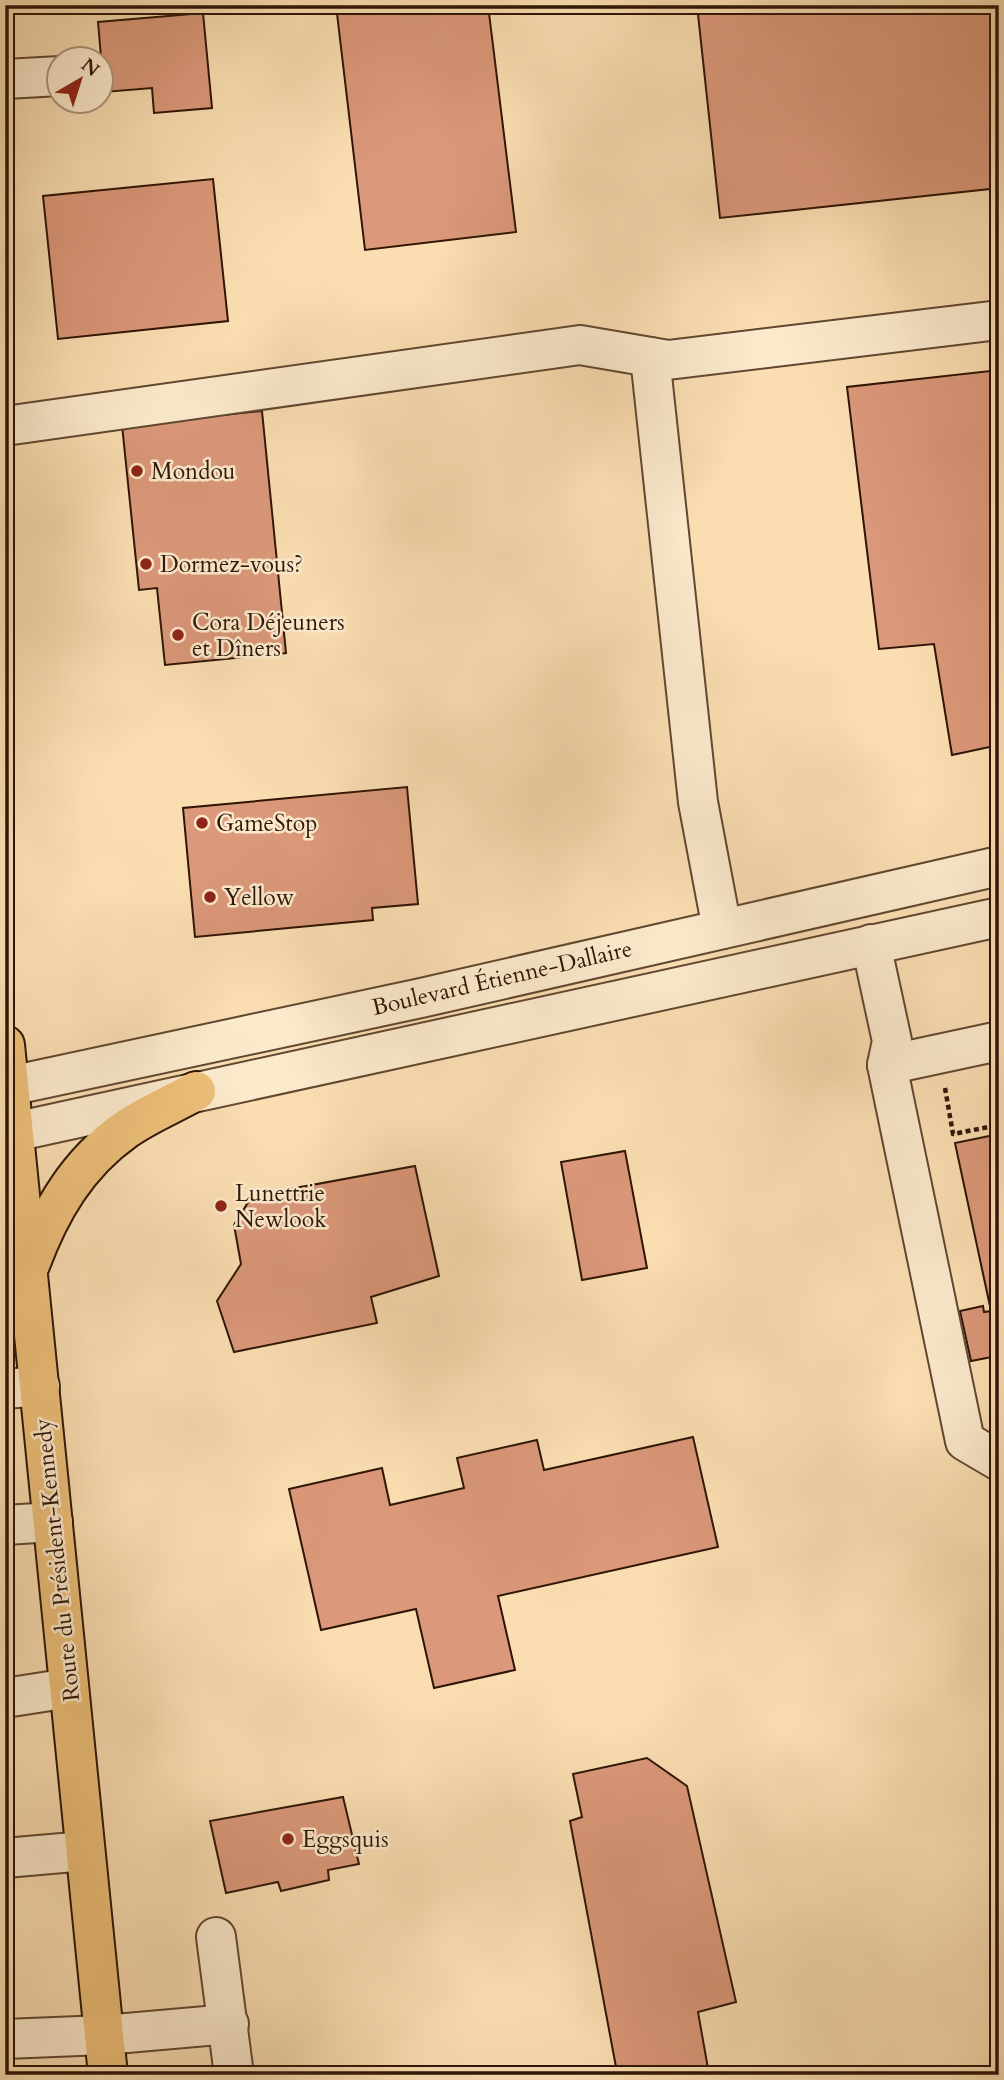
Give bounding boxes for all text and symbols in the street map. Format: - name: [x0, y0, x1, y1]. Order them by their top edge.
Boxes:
- north arrow: [46, 46, 116, 116]
- text: N: [75, 52, 105, 83]
- place label: Mondou: [151, 456, 235, 487]
- marker: Mondou: [129, 463, 145, 479]
- place label: Dormez-vous?: [160, 549, 303, 580]
- marker: Dormez-vous?: [138, 556, 154, 572]
- place label: Cora Déjeuners et Dîners: [192, 607, 345, 664]
- marker: Cora Déjeuners et Dîners: [170, 627, 186, 643]
- place label: GameStop: [216, 808, 318, 839]
- marker: GameStop: [194, 815, 210, 831]
- place label: Yellow: [224, 882, 295, 913]
- marker: Yellow: [202, 889, 218, 905]
- street label: Boulevard Étienne-Dallaire: [369, 933, 635, 1023]
- place label: Lunettrie Newlook: [235, 1178, 327, 1235]
- marker: Lunettrie Newlook: [213, 1198, 229, 1214]
- street label: Route du Président-Kennedy: [27, 1417, 87, 1703]
- place label: Eggsquis: [302, 1824, 389, 1855]
- marker: Eggsquis: [280, 1831, 296, 1847]

